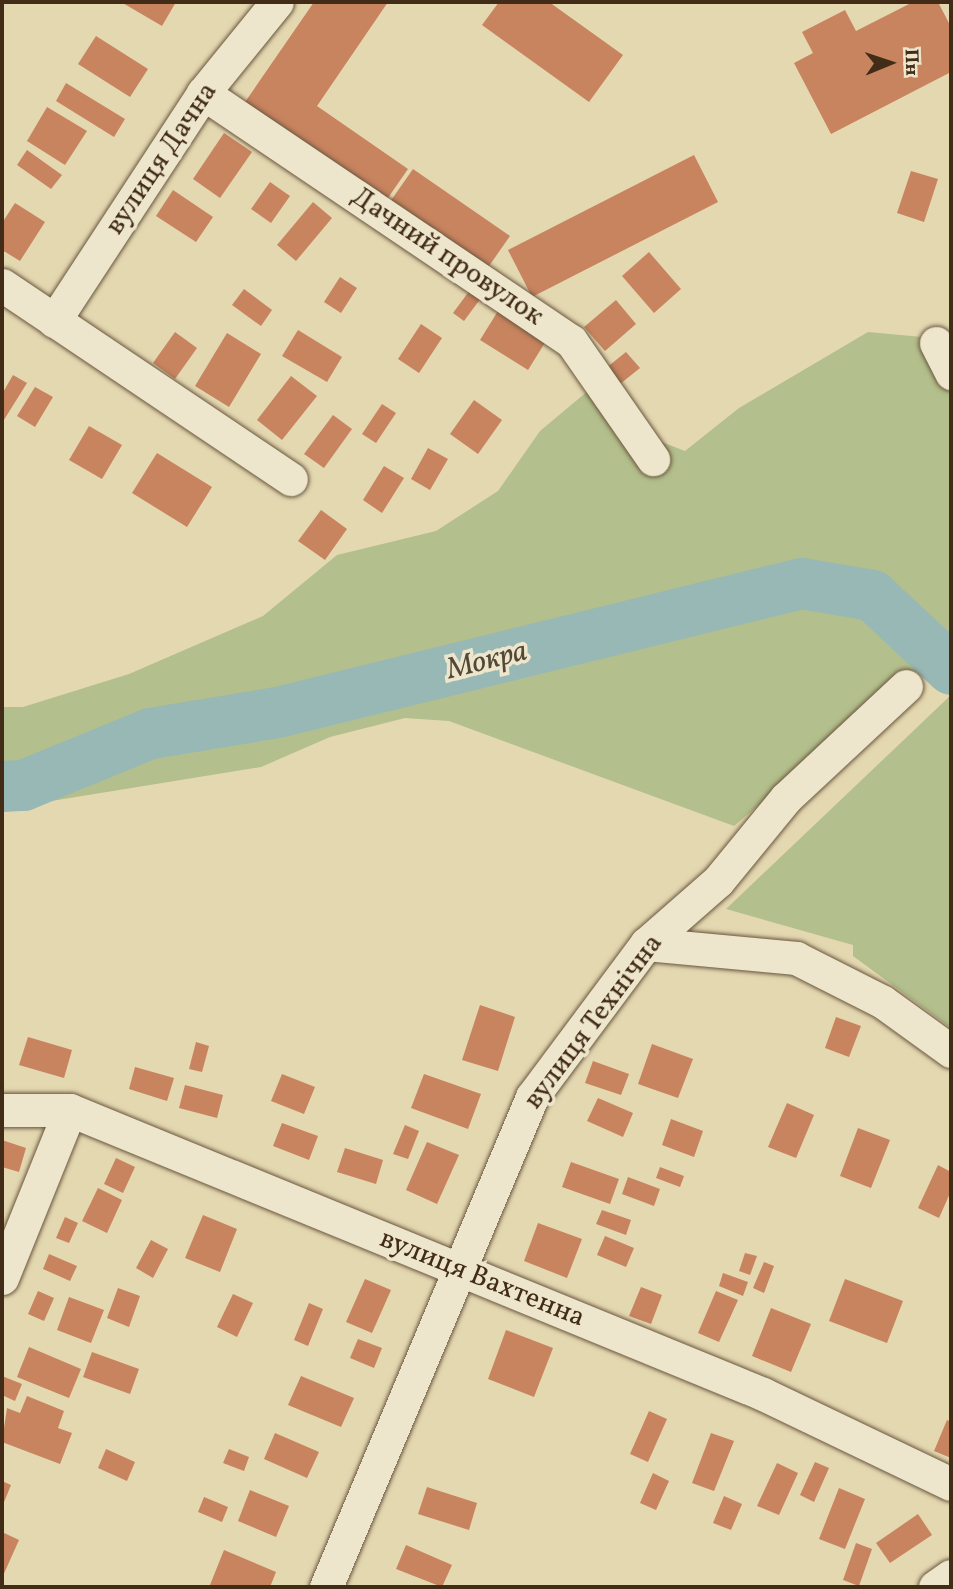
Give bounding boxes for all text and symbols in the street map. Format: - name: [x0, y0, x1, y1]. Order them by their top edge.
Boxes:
- north arrow: [855, 28, 925, 98]
- text: Пн: [898, 48, 924, 76]
- street label: вулиця Дачна: [99, 76, 225, 242]
- street label: Дачний провулок: [344, 180, 550, 334]
- water label: Мокра: [443, 634, 531, 688]
- street label: вулиця Технічна: [517, 927, 671, 1117]
- street label: вулиця Вахтенна: [374, 1223, 590, 1335]

